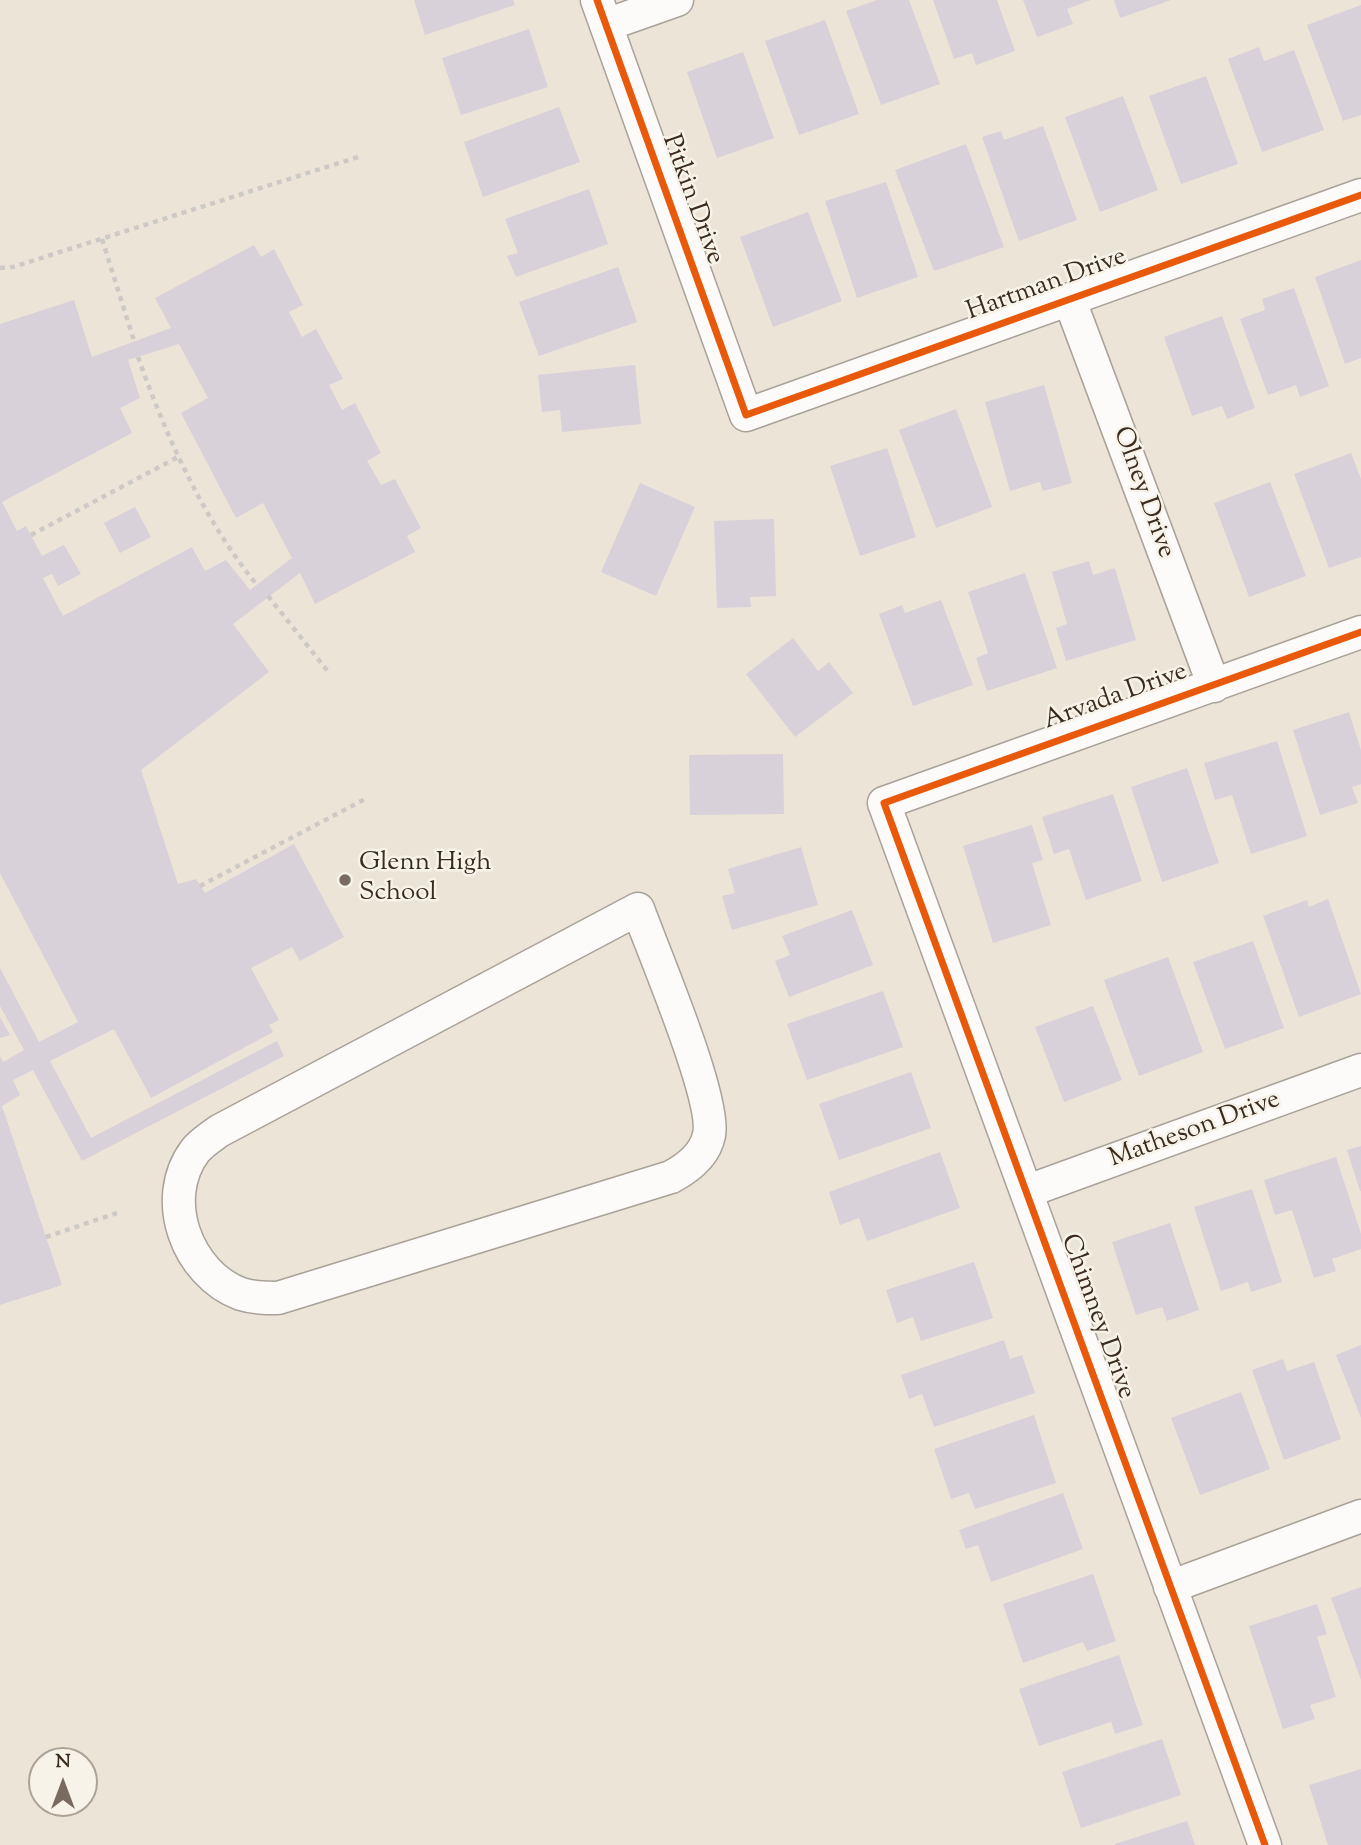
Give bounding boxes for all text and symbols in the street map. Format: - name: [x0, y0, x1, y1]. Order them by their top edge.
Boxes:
- street label: Pitkin Drive: [653, 131, 729, 269]
- street label: Hartman Drive: [963, 243, 1131, 329]
- street label: Olney Drive: [1104, 423, 1180, 563]
- street label: Arvada Drive: [1040, 658, 1192, 738]
- place label: Glenn High School: [359, 849, 491, 910]
- marker: Glenn High School: [337, 872, 353, 888]
- street label: Matheson Drive: [1105, 1086, 1285, 1176]
- street label: Chimney Drive: [1052, 1230, 1140, 1404]
- north arrow: [28, 1747, 98, 1817]
- text: N: [55, 1749, 71, 1776]

